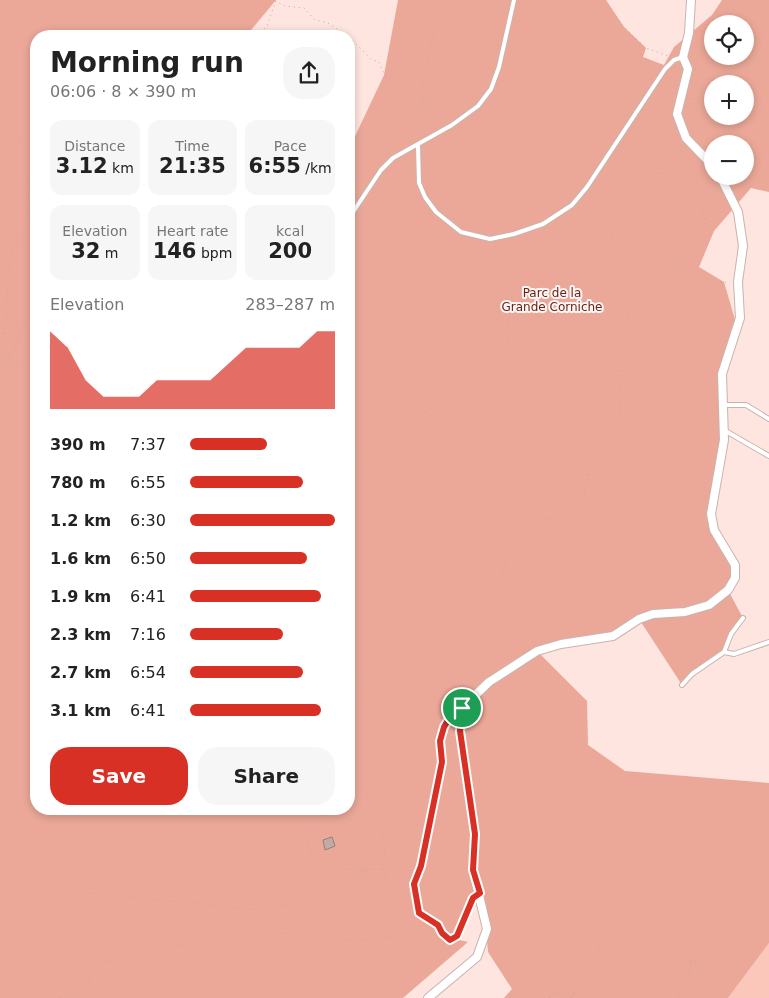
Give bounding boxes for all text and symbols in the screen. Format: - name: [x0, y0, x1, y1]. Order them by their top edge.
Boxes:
- map controls: [704, 15, 754, 185]
- button: locate: [704, 15, 754, 65]
- text: Morning run: [50, 46, 244, 79]
- button: share: [283, 47, 335, 99]
- button: +: [704, 75, 754, 125]
- text: 06:06 · 8 × 390 m: [50, 82, 196, 101]
- button: −: [704, 135, 754, 185]
- text: Distance: [64, 138, 125, 154]
- text: Time: [175, 138, 210, 154]
- text: Pace: [274, 138, 307, 154]
- text: 3.12: [56, 154, 108, 178]
- text: 21:35: [159, 154, 226, 178]
- text: 6:55: [249, 154, 301, 178]
- text: km: [108, 160, 134, 176]
- text: /km: [301, 160, 332, 176]
- text: Elevation: [62, 223, 127, 239]
- text: Heart rate: [157, 223, 228, 239]
- text: kcal: [276, 223, 304, 239]
- text: 32: [71, 239, 100, 263]
- text: 146: [153, 239, 196, 263]
- text: 200: [268, 239, 312, 263]
- text: m: [100, 245, 118, 261]
- text: bpm: [196, 245, 232, 261]
- park label: Parc de la Grande Corniche: [502, 286, 602, 314]
- text: Elevation: [50, 295, 124, 314]
- text: 283–287 m: [245, 295, 335, 314]
- text: 390 m: [50, 435, 106, 454]
- text: 7:37: [130, 435, 166, 454]
- text: 780 m: [50, 473, 106, 492]
- text: 6:55: [130, 473, 166, 492]
- text: 1.2 km: [50, 511, 111, 530]
- text: 6:30: [130, 511, 166, 530]
- text: 1.6 km: [50, 549, 111, 568]
- text: 6:50: [130, 549, 166, 568]
- text: 1.9 km: [50, 587, 111, 606]
- text: 6:41: [130, 587, 166, 606]
- text: 2.3 km: [50, 625, 111, 644]
- text: 7:16: [130, 625, 166, 644]
- text: 2.7 km: [50, 663, 111, 682]
- text: 6:54: [130, 663, 166, 682]
- pin: [441, 687, 483, 729]
- icon: arrive: [448, 694, 476, 722]
- text: 3.1 km: [50, 701, 111, 720]
- text: 6:41: [130, 701, 166, 720]
- button: Save: [50, 747, 188, 805]
- button: Share: [198, 747, 335, 805]

